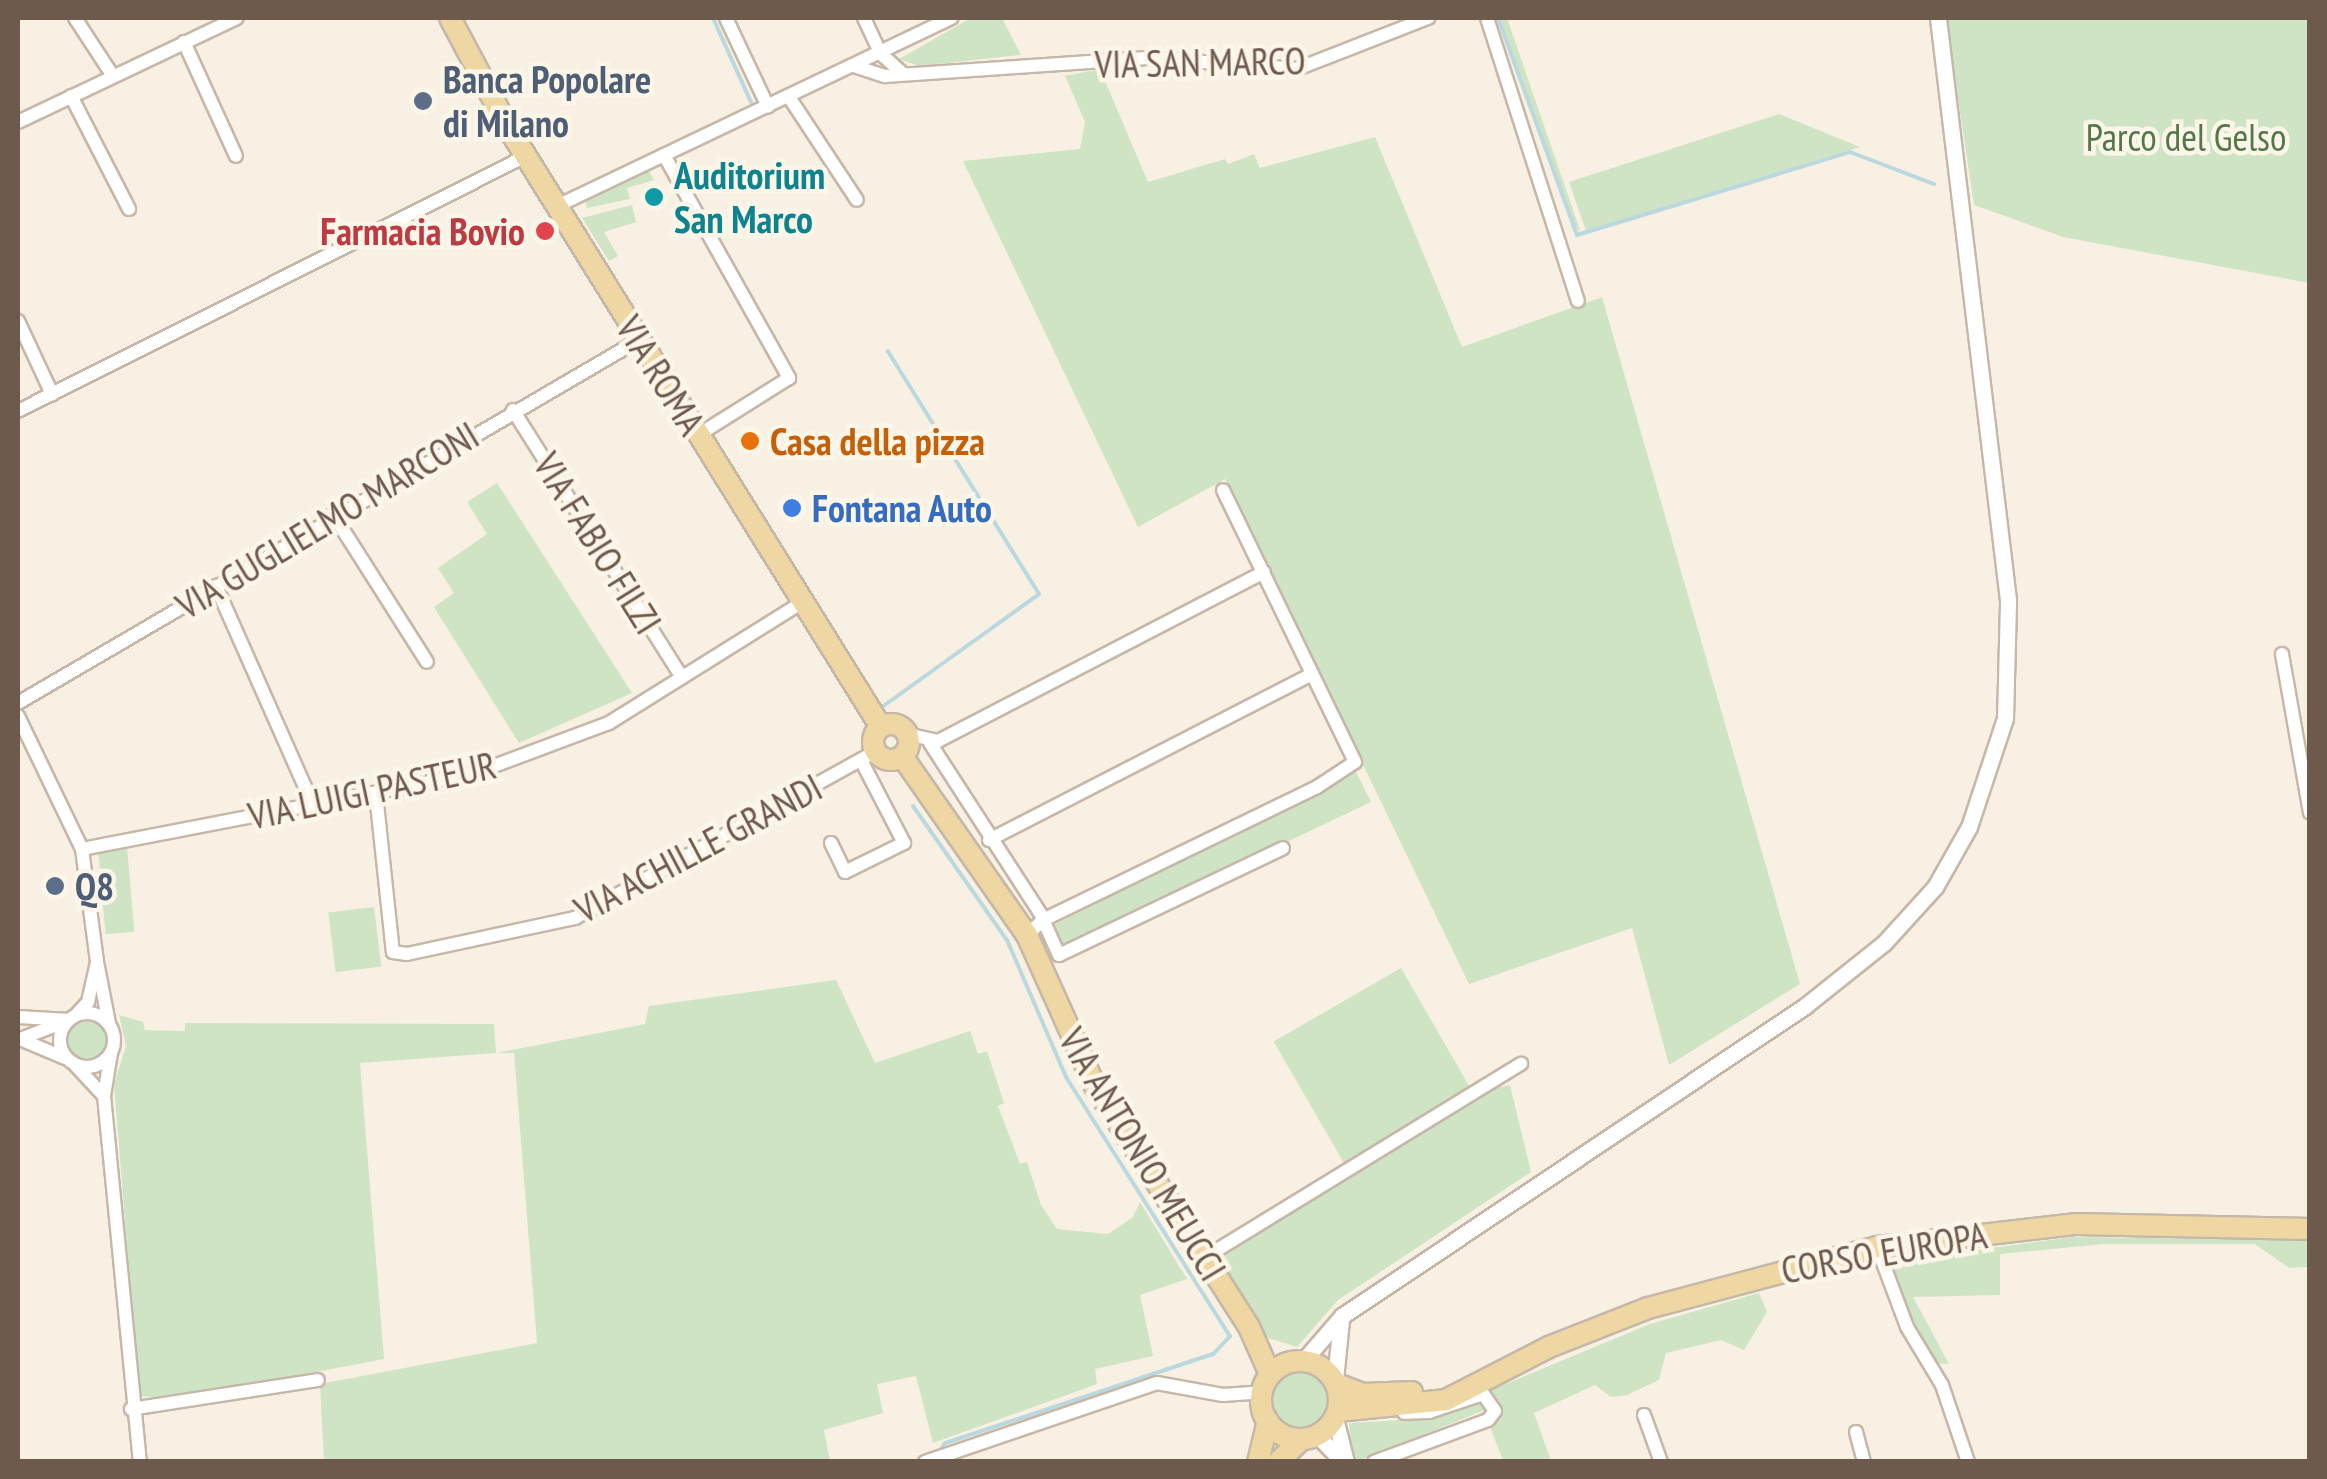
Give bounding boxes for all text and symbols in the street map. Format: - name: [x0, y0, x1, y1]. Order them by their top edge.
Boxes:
- street label: VIA SAN MARCO: [1094, 37, 1306, 87]
- place label: Banca Popolare di Milano: [443, 56, 651, 146]
- marker: Banca Popolare di Milano: [412, 90, 434, 112]
- park label: Parco del Gelso: [2086, 114, 2286, 160]
- place label: Auditorium San Marco: [674, 152, 825, 242]
- marker: Auditorium San Marco: [643, 186, 665, 208]
- place label: Farmacia Bovio: [320, 208, 525, 254]
- marker: Farmacia Bovio: [534, 220, 556, 242]
- street label: VIA ROMA: [607, 307, 715, 443]
- street label: VIA GUGLIELMO MARCONI: [167, 411, 487, 629]
- place label: Casa della pizza: [770, 418, 985, 464]
- marker: Casa della pizza: [739, 430, 761, 452]
- street label: VIA FABIO FILZI: [524, 444, 672, 642]
- place label: Fontana Auto: [812, 485, 993, 531]
- marker: Fontana Auto: [781, 497, 803, 519]
- street label: VIA LUIGI PASTEUR: [243, 741, 501, 839]
- street label: VIA ACHILLE GRANDI: [566, 763, 830, 933]
- place label: Q8: [75, 863, 114, 909]
- marker: Q8: [44, 875, 66, 897]
- street label: VIA ANTONIO MEUCCI: [1049, 1019, 1237, 1289]
- street label: CORSO EUROPA: [1778, 1211, 1990, 1293]

